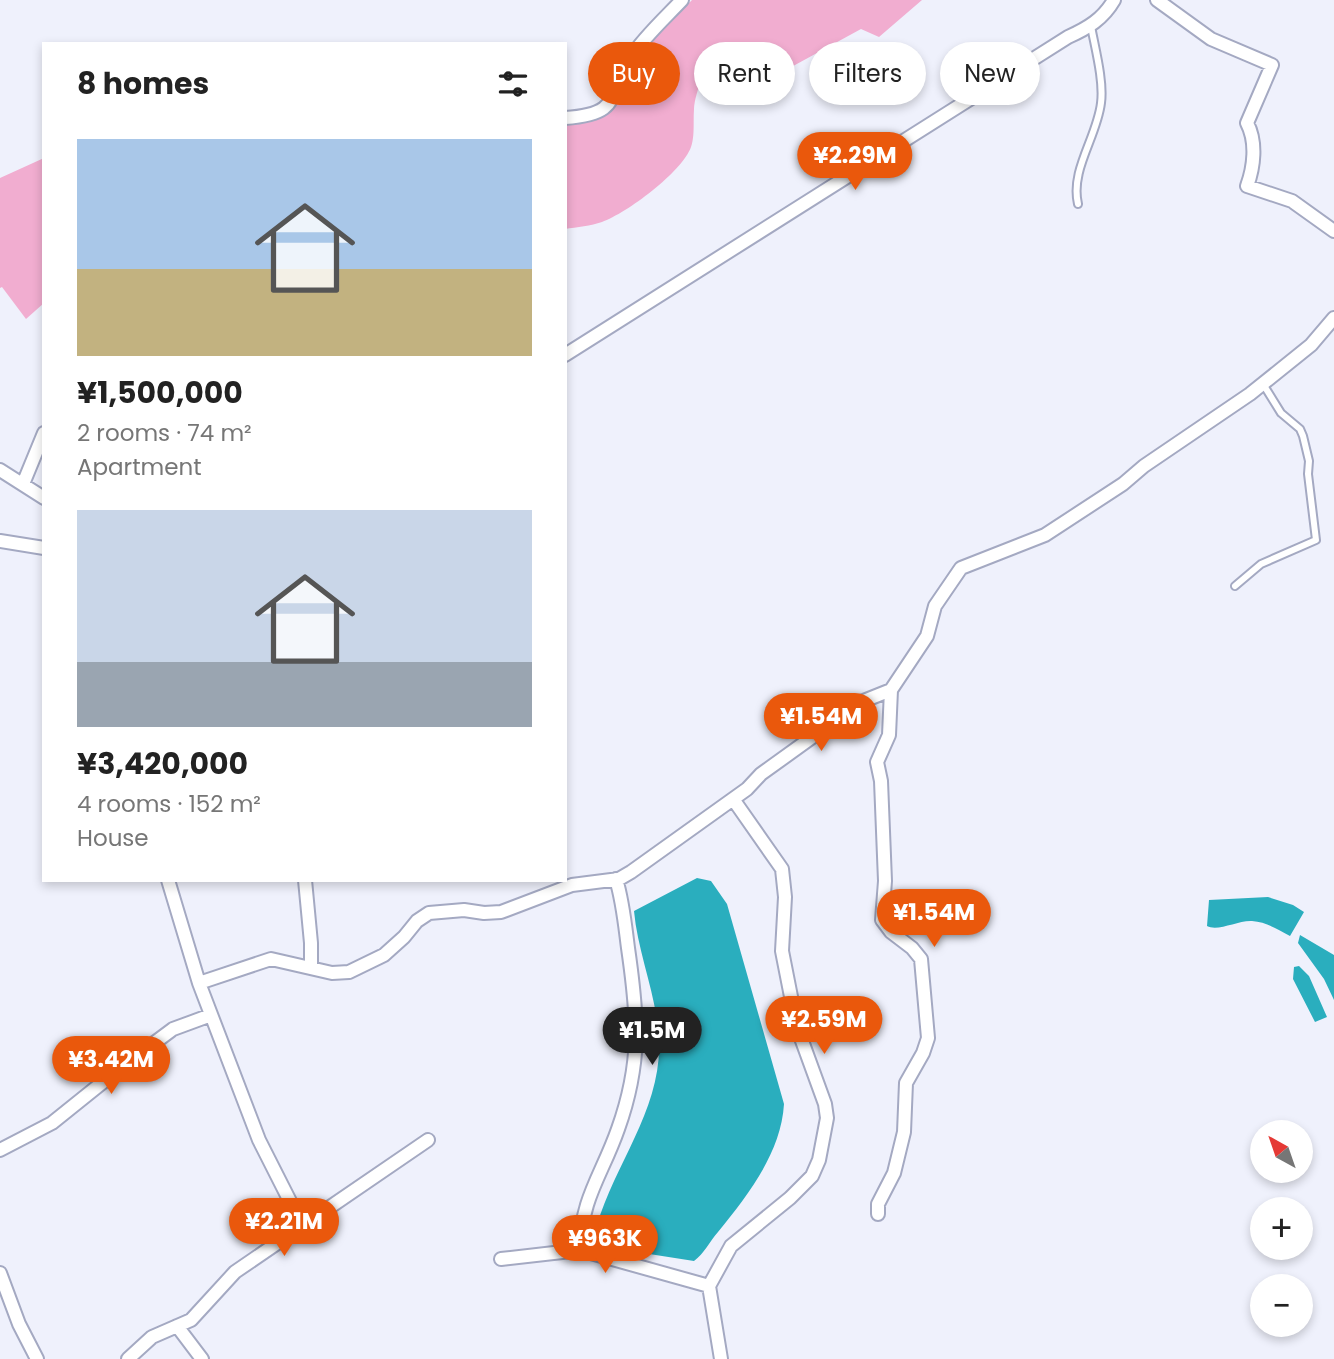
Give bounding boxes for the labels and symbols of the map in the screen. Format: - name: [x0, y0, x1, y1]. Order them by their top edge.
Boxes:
- pin: ¥2.29M: [798, 132, 912, 192]
- pin: ¥1.54M: [764, 694, 878, 753]
- pin: ¥1.54M: [877, 890, 991, 949]
- pin: ¥2.59M: [767, 996, 881, 1056]
- pin: ¥1.5M: [603, 1007, 701, 1067]
- pin: ¥3.42M: [54, 1036, 168, 1096]
- north arrow: [1250, 1120, 1312, 1183]
- pin: ¥2.21M: [227, 1198, 341, 1258]
- pin: ¥963K: [556, 1216, 654, 1275]

